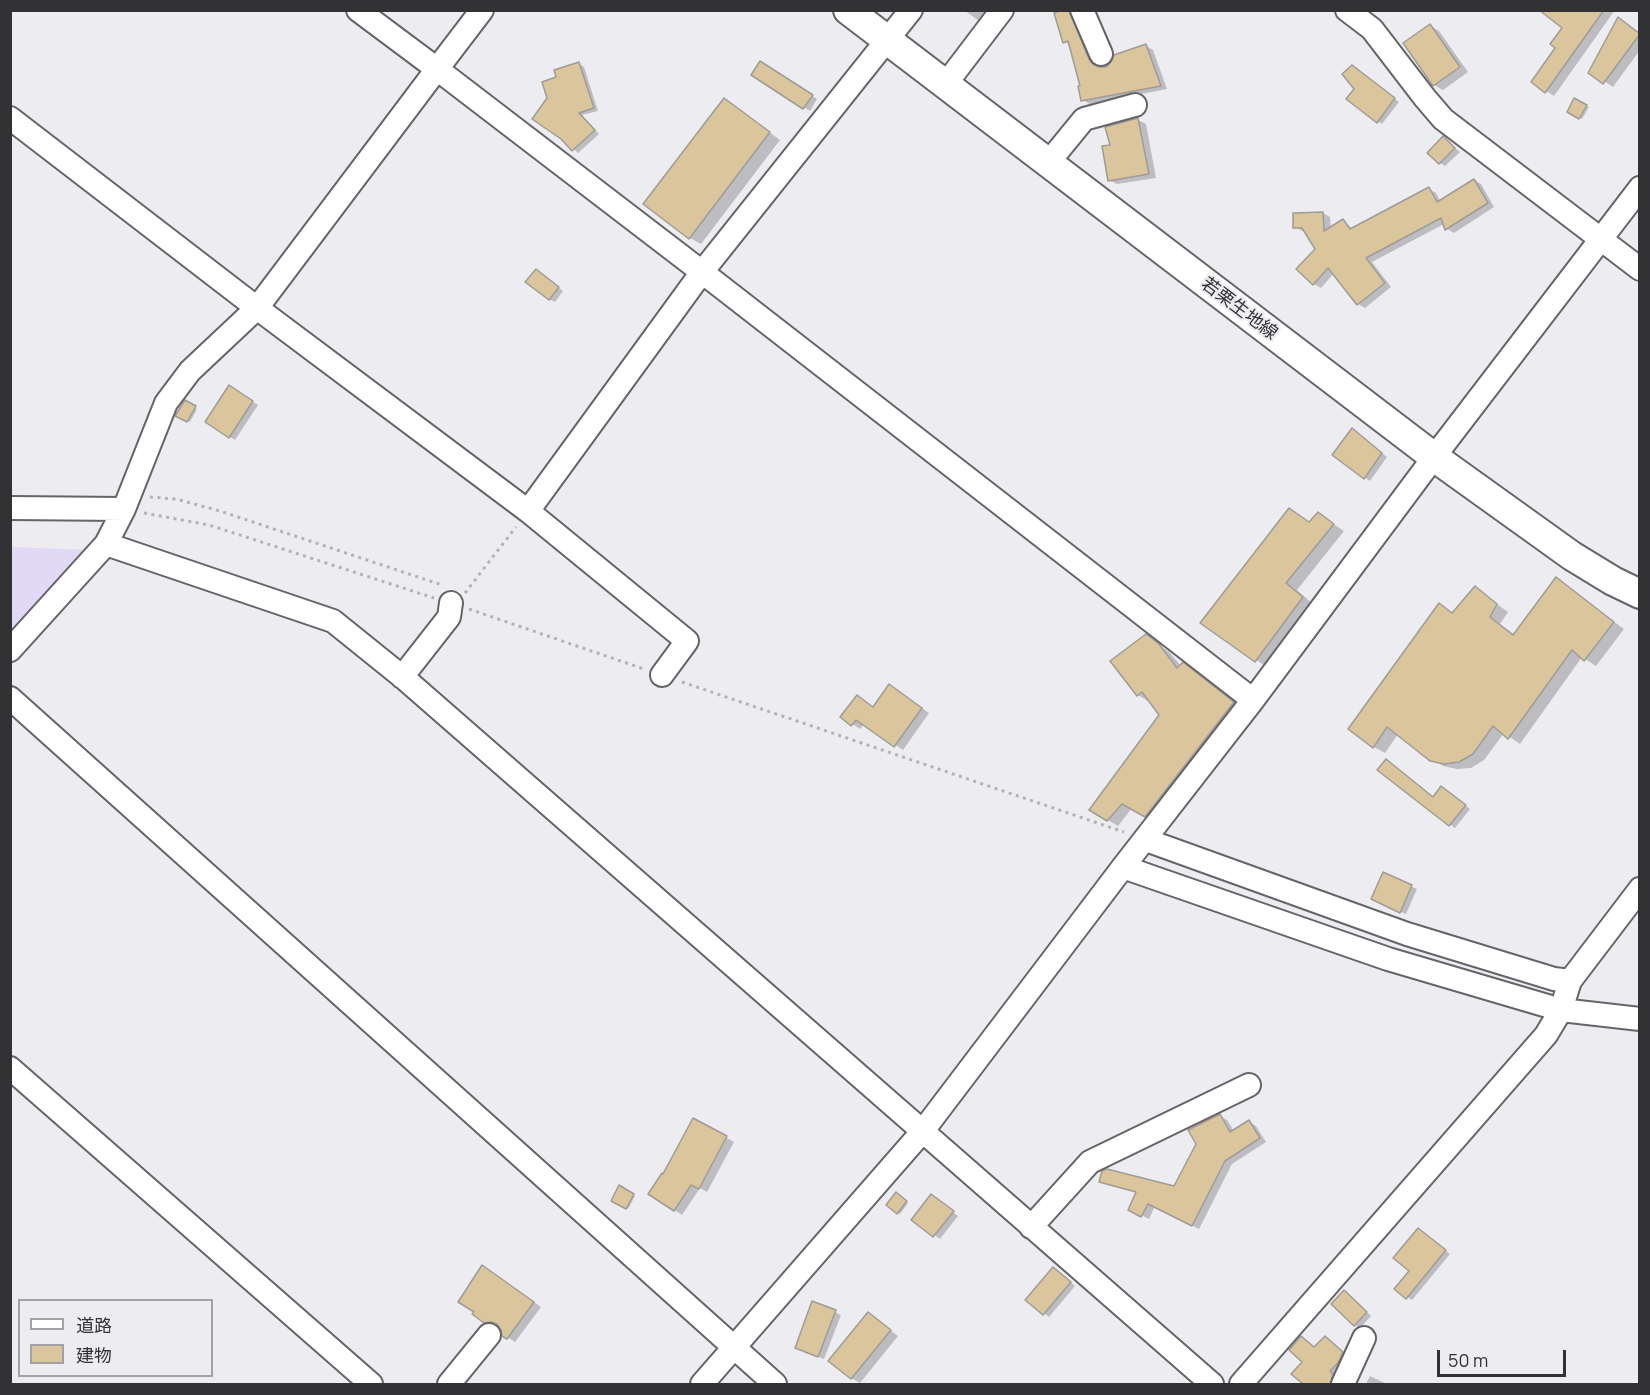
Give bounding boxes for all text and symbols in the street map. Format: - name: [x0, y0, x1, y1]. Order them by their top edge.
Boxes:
- street label: 若栗生地線: [1197, 273, 1281, 345]
- legend: [18, 1299, 213, 1377]
- text: 道路: [76, 1313, 112, 1337]
- scale bar: [1440, 1338, 1569, 1376]
- text: 建物: [76, 1343, 112, 1367]
- text: 50 m: [1448, 1348, 1488, 1372]

